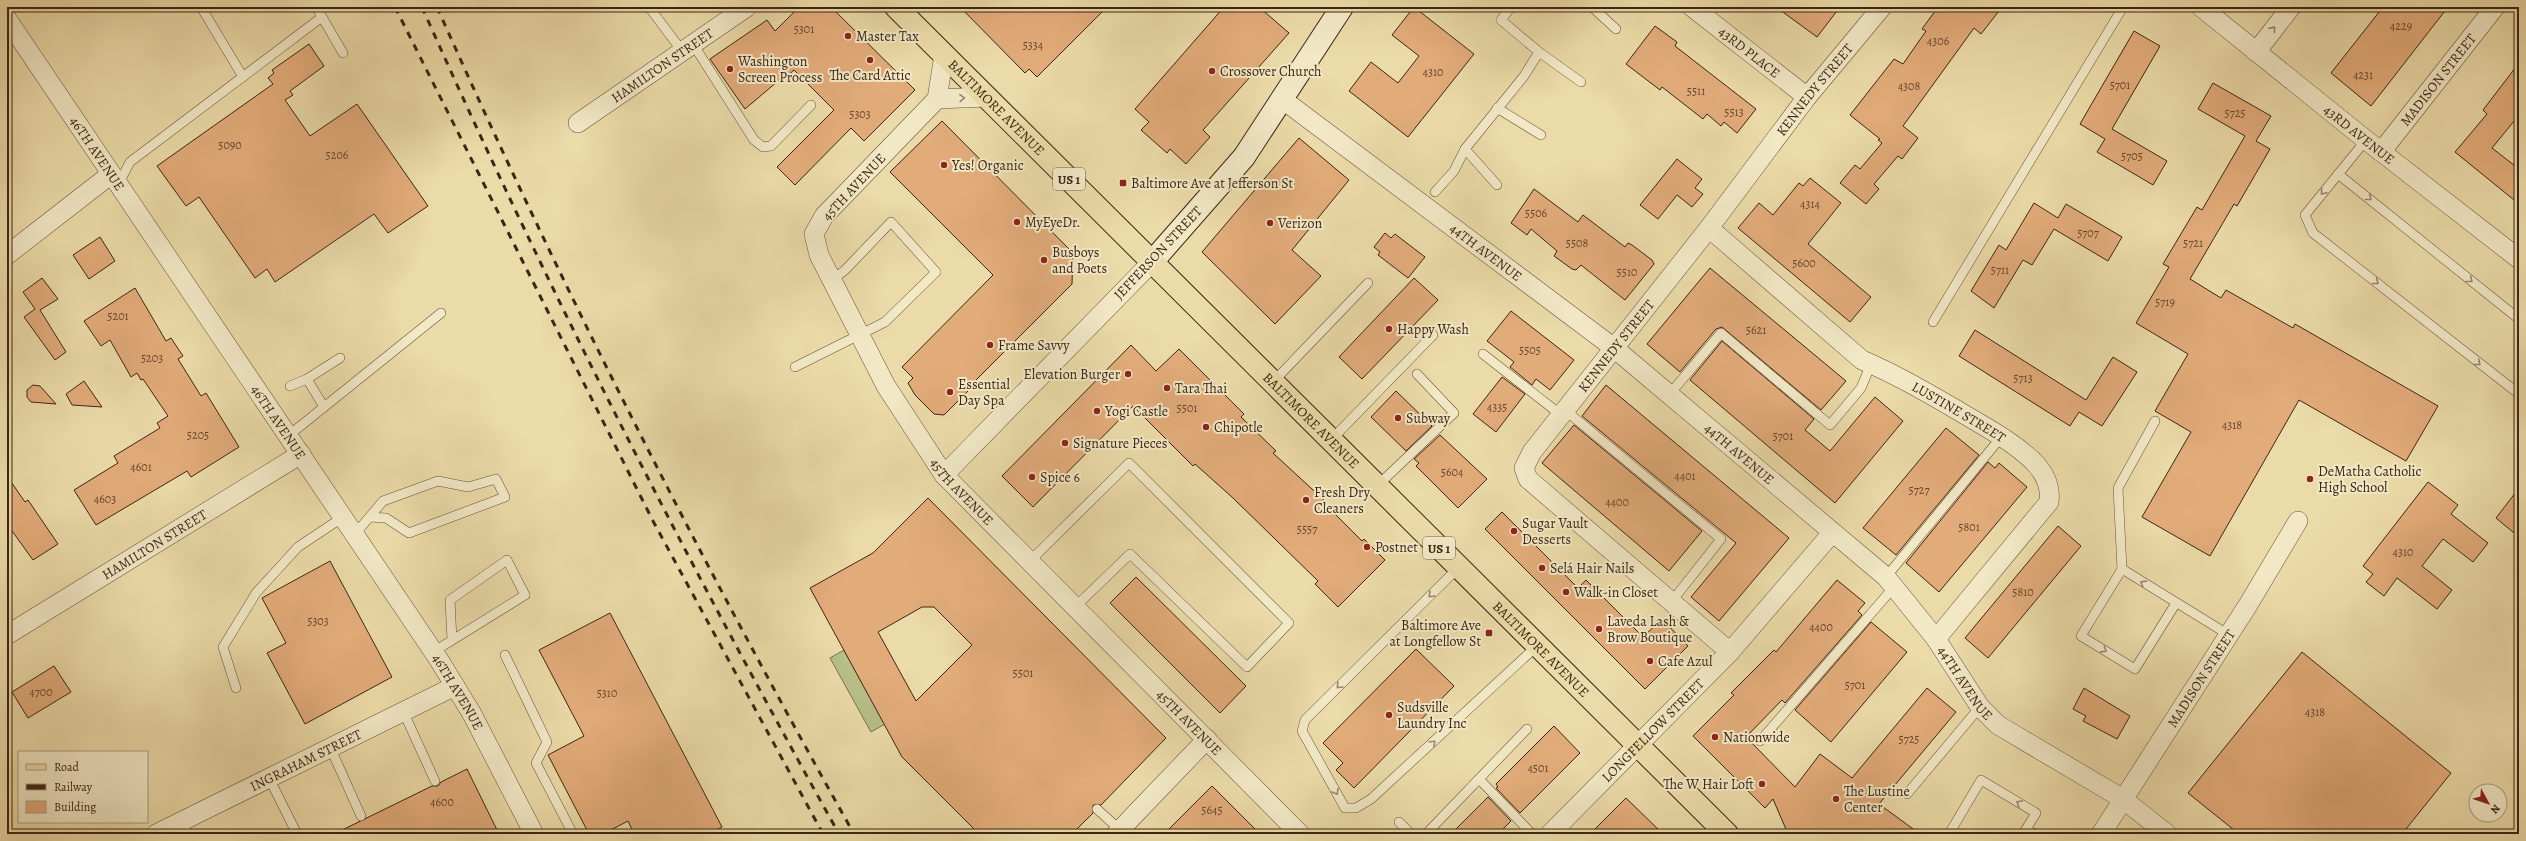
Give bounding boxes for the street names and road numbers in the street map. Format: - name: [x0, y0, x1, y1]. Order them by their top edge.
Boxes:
- street label: 43RD PLACE: [1715, 22, 1784, 82]
- street label: HAMILTON STREET: [607, 23, 717, 107]
- street label: MADISON STREET: [2396, 29, 2480, 130]
- street label: KENNEDY STREET: [1772, 39, 1857, 140]
- street label: BALTIMORE AVENUE: [944, 55, 1049, 159]
- street label: 43RD AVENUE: [2320, 100, 2399, 168]
- street label: 46TH AVENUE: [66, 112, 129, 194]
- street label: 45TH AVENUE: [818, 149, 890, 225]
- road number: US 1: [1053, 168, 1085, 190]
- street label: JEFFERSON STREET: [1110, 202, 1207, 304]
- street label: 44TH AVENUE: [1446, 219, 1526, 285]
- street label: KENNEDY STREET: [1573, 295, 1659, 396]
- street label: BALTIMORE AVENUE: [1259, 368, 1364, 473]
- street label: LUSTINE STREET: [1909, 377, 2010, 447]
- street label: 46TH AVENUE: [247, 381, 311, 463]
- street label: 44TH AVENUE: [1700, 419, 1778, 489]
- street label: 45TH AVENUE: [926, 454, 998, 529]
- street label: HAMILTON STREET: [98, 505, 211, 584]
- road number: US 1: [1423, 537, 1455, 559]
- street label: BALTIMORE AVENUE: [1489, 597, 1594, 701]
- street label: MADISON STREET: [2162, 625, 2240, 731]
- street label: 44TH AVENUE: [1933, 642, 1997, 724]
- street label: 46TH AVENUE: [428, 650, 488, 733]
- street label: LONGFELLOW STREET: [1597, 674, 1708, 786]
- street label: 45TH AVENUE: [1152, 685, 1226, 759]
- street label: INGRAHAM STREET: [247, 724, 365, 796]

